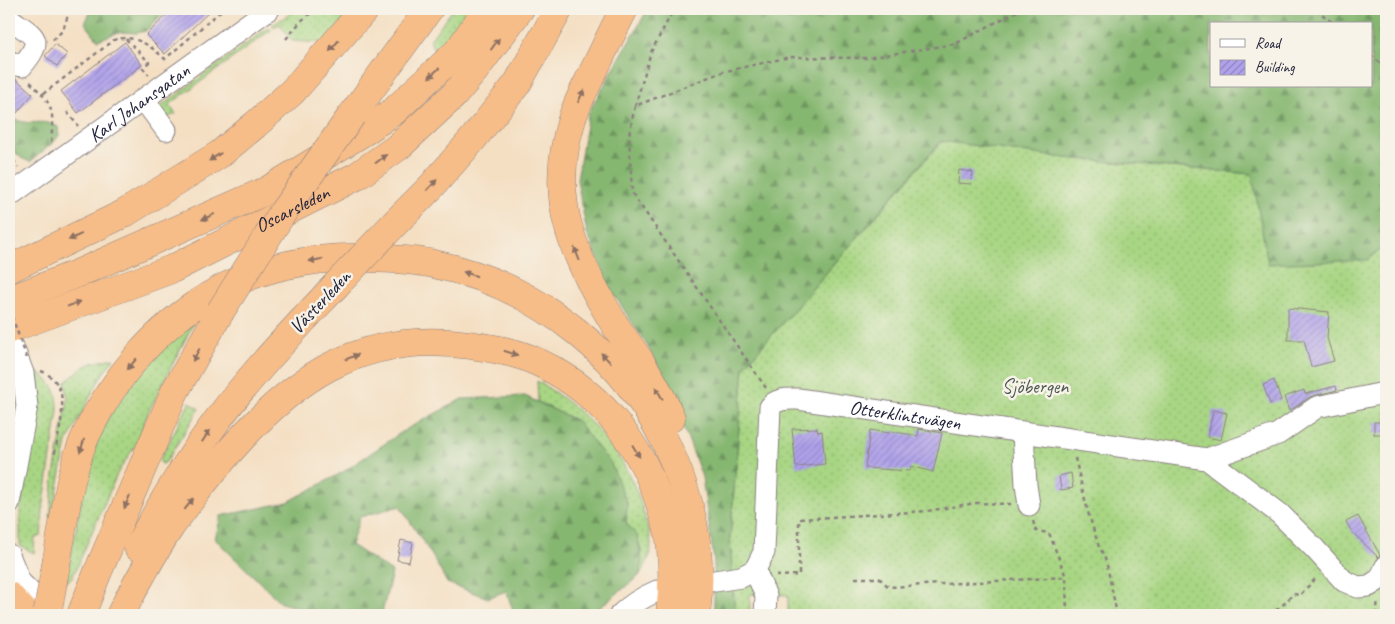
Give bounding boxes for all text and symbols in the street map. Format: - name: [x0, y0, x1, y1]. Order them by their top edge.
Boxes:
- legend: [1210, 22, 1372, 88]
- text: Road: [1255, 34, 1282, 53]
- one-way arrow: [489, 38, 500, 51]
- one-way arrow: [328, 39, 339, 52]
- street label: Karl Johansgatan: [83, 57, 195, 148]
- text: Building: [1255, 58, 1295, 77]
- one-way arrow: [428, 67, 440, 79]
- one-way arrow: [578, 89, 586, 103]
- one-way arrow: [209, 152, 222, 162]
- one-way arrow: [374, 154, 387, 165]
- street label: Oscarsleden: [251, 179, 334, 238]
- one-way arrow: [426, 180, 438, 192]
- one-way arrow: [201, 213, 215, 221]
- one-way arrow: [68, 234, 82, 242]
- one-way arrow: [573, 246, 580, 261]
- one-way arrow: [308, 256, 324, 264]
- street label: Västerleden: [284, 264, 357, 339]
- one-way arrow: [462, 269, 477, 277]
- one-way arrow: [67, 300, 82, 308]
- one-way arrow: [192, 347, 200, 362]
- one-way arrow: [504, 350, 519, 358]
- one-way arrow: [345, 353, 360, 361]
- one-way arrow: [600, 353, 612, 365]
- one-way arrow: [127, 358, 138, 370]
- park label: Sjöbergen: [1002, 374, 1069, 399]
- one-way arrow: [655, 386, 663, 400]
- street label: Otterklintsvägen: [848, 394, 963, 435]
- one-way arrow: [201, 429, 211, 442]
- one-way arrow: [78, 438, 85, 453]
- one-way arrow: [631, 444, 640, 457]
- one-way arrow: [123, 495, 131, 509]
- one-way arrow: [183, 497, 194, 510]

